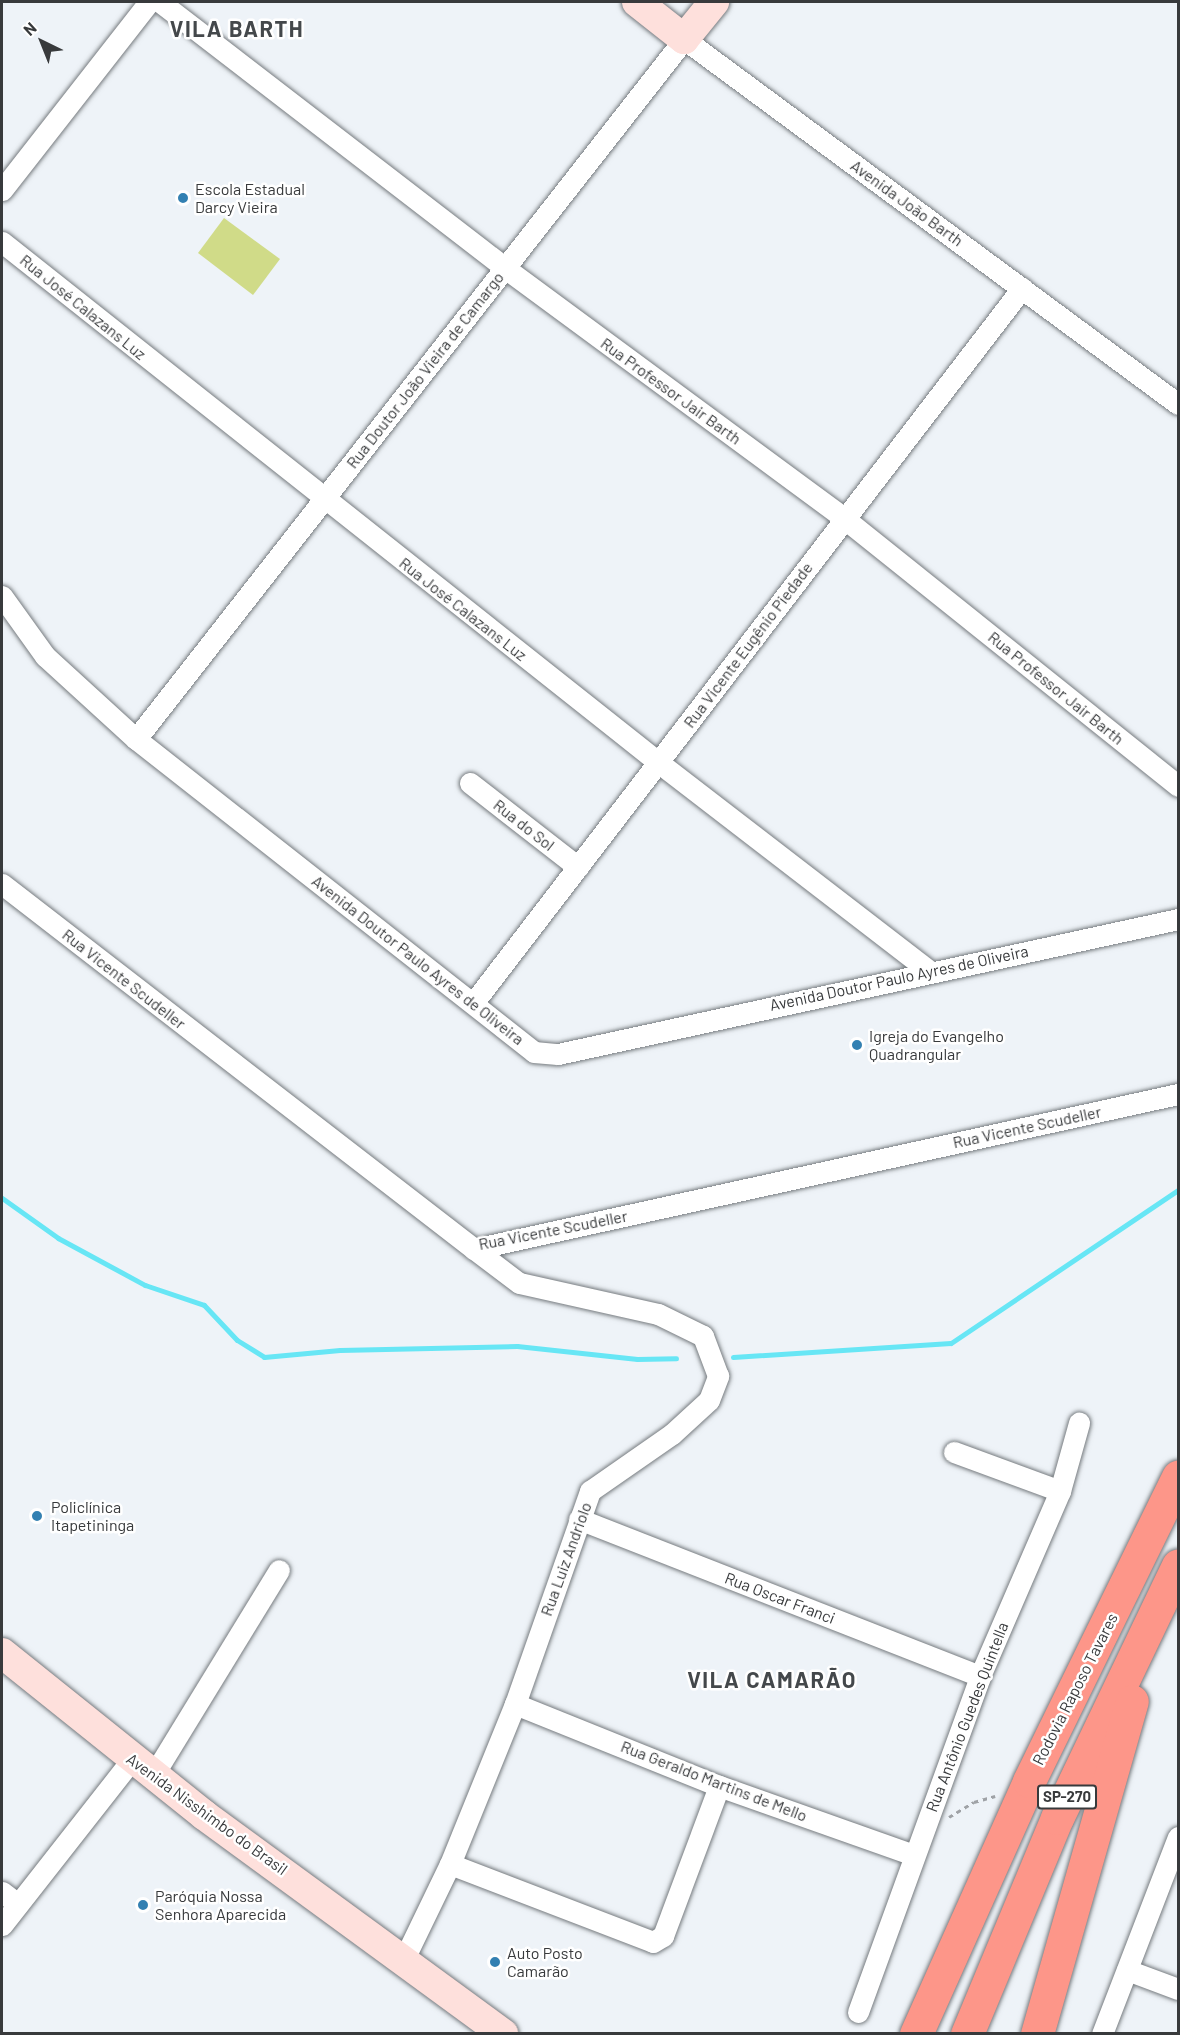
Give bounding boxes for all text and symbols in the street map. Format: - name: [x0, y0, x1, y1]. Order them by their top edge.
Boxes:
- north arrow: [12, 12, 72, 72]
- district label: VILA BARTH: [170, 16, 304, 42]
- text: N: [19, 18, 40, 39]
- street label: Avenida João Barth: [847, 156, 967, 250]
- place label: Escola Estadual Darcy Vieira: [195, 179, 305, 217]
- marker: Escola Estadual Darcy Vieira: [176, 191, 190, 205]
- street label: Rua José Calazans Luz: [16, 250, 150, 364]
- street label: Rua Doutor João Vieira de Camargo: [342, 268, 508, 472]
- street label: Rua Professor Jair Barth: [597, 334, 745, 448]
- street label: Rua José Calazans Luz: [395, 553, 531, 665]
- street label: Rua Vicente Eugênio Piedade: [679, 558, 817, 732]
- street label: Rua Professor Jair Barth: [984, 627, 1128, 749]
- street label: Rua do Sol: [490, 795, 558, 855]
- street label: Avenida Doutor Paulo Ayres de Oliveira: [308, 871, 528, 1049]
- street label: Rua Vicente Scudeller: [59, 925, 189, 1033]
- street label: Avenida Doutor Paulo Ayres de Oliveira: [768, 941, 1030, 1015]
- place label: Igreja do Evangelho Quadrangular: [869, 1026, 1004, 1064]
- marker: Igreja do Evangelho Quadrangular: [850, 1038, 864, 1052]
- street label: Rua Vicente Scudeller: [951, 1102, 1103, 1152]
- street label: Rua Vicente Scudeller: [477, 1206, 629, 1254]
- place label: Policlínica Itapetininga: [51, 1497, 134, 1535]
- street label: Rua Luiz Andriolo: [536, 1499, 596, 1619]
- marker: Policlínica Itapetininga: [28, 1507, 46, 1525]
- street label: Rua Oscar Franci: [722, 1568, 838, 1628]
- street label: Rodovia Raposo Tavares: [1028, 1610, 1122, 1768]
- street label: Rua Antônio Guedes Quintella: [922, 1619, 1012, 1815]
- district label: VILA CAMARÃO: [687, 1667, 857, 1693]
- street label: Rua Geraldo Martins de Mello: [618, 1737, 810, 1825]
- street label: Avenida Nisshimbo do Brasil: [123, 1749, 291, 1879]
- road number: SP-270: [1037, 1785, 1097, 1809]
- place label: Paróquia Nossa Senhora Aparecida: [155, 1886, 286, 1924]
- marker: Paróquia Nossa Senhora Aparecida: [136, 1898, 150, 1912]
- place label: Auto Posto Camarão: [507, 1943, 583, 1981]
- marker: Auto Posto Camarão: [488, 1955, 502, 1969]

